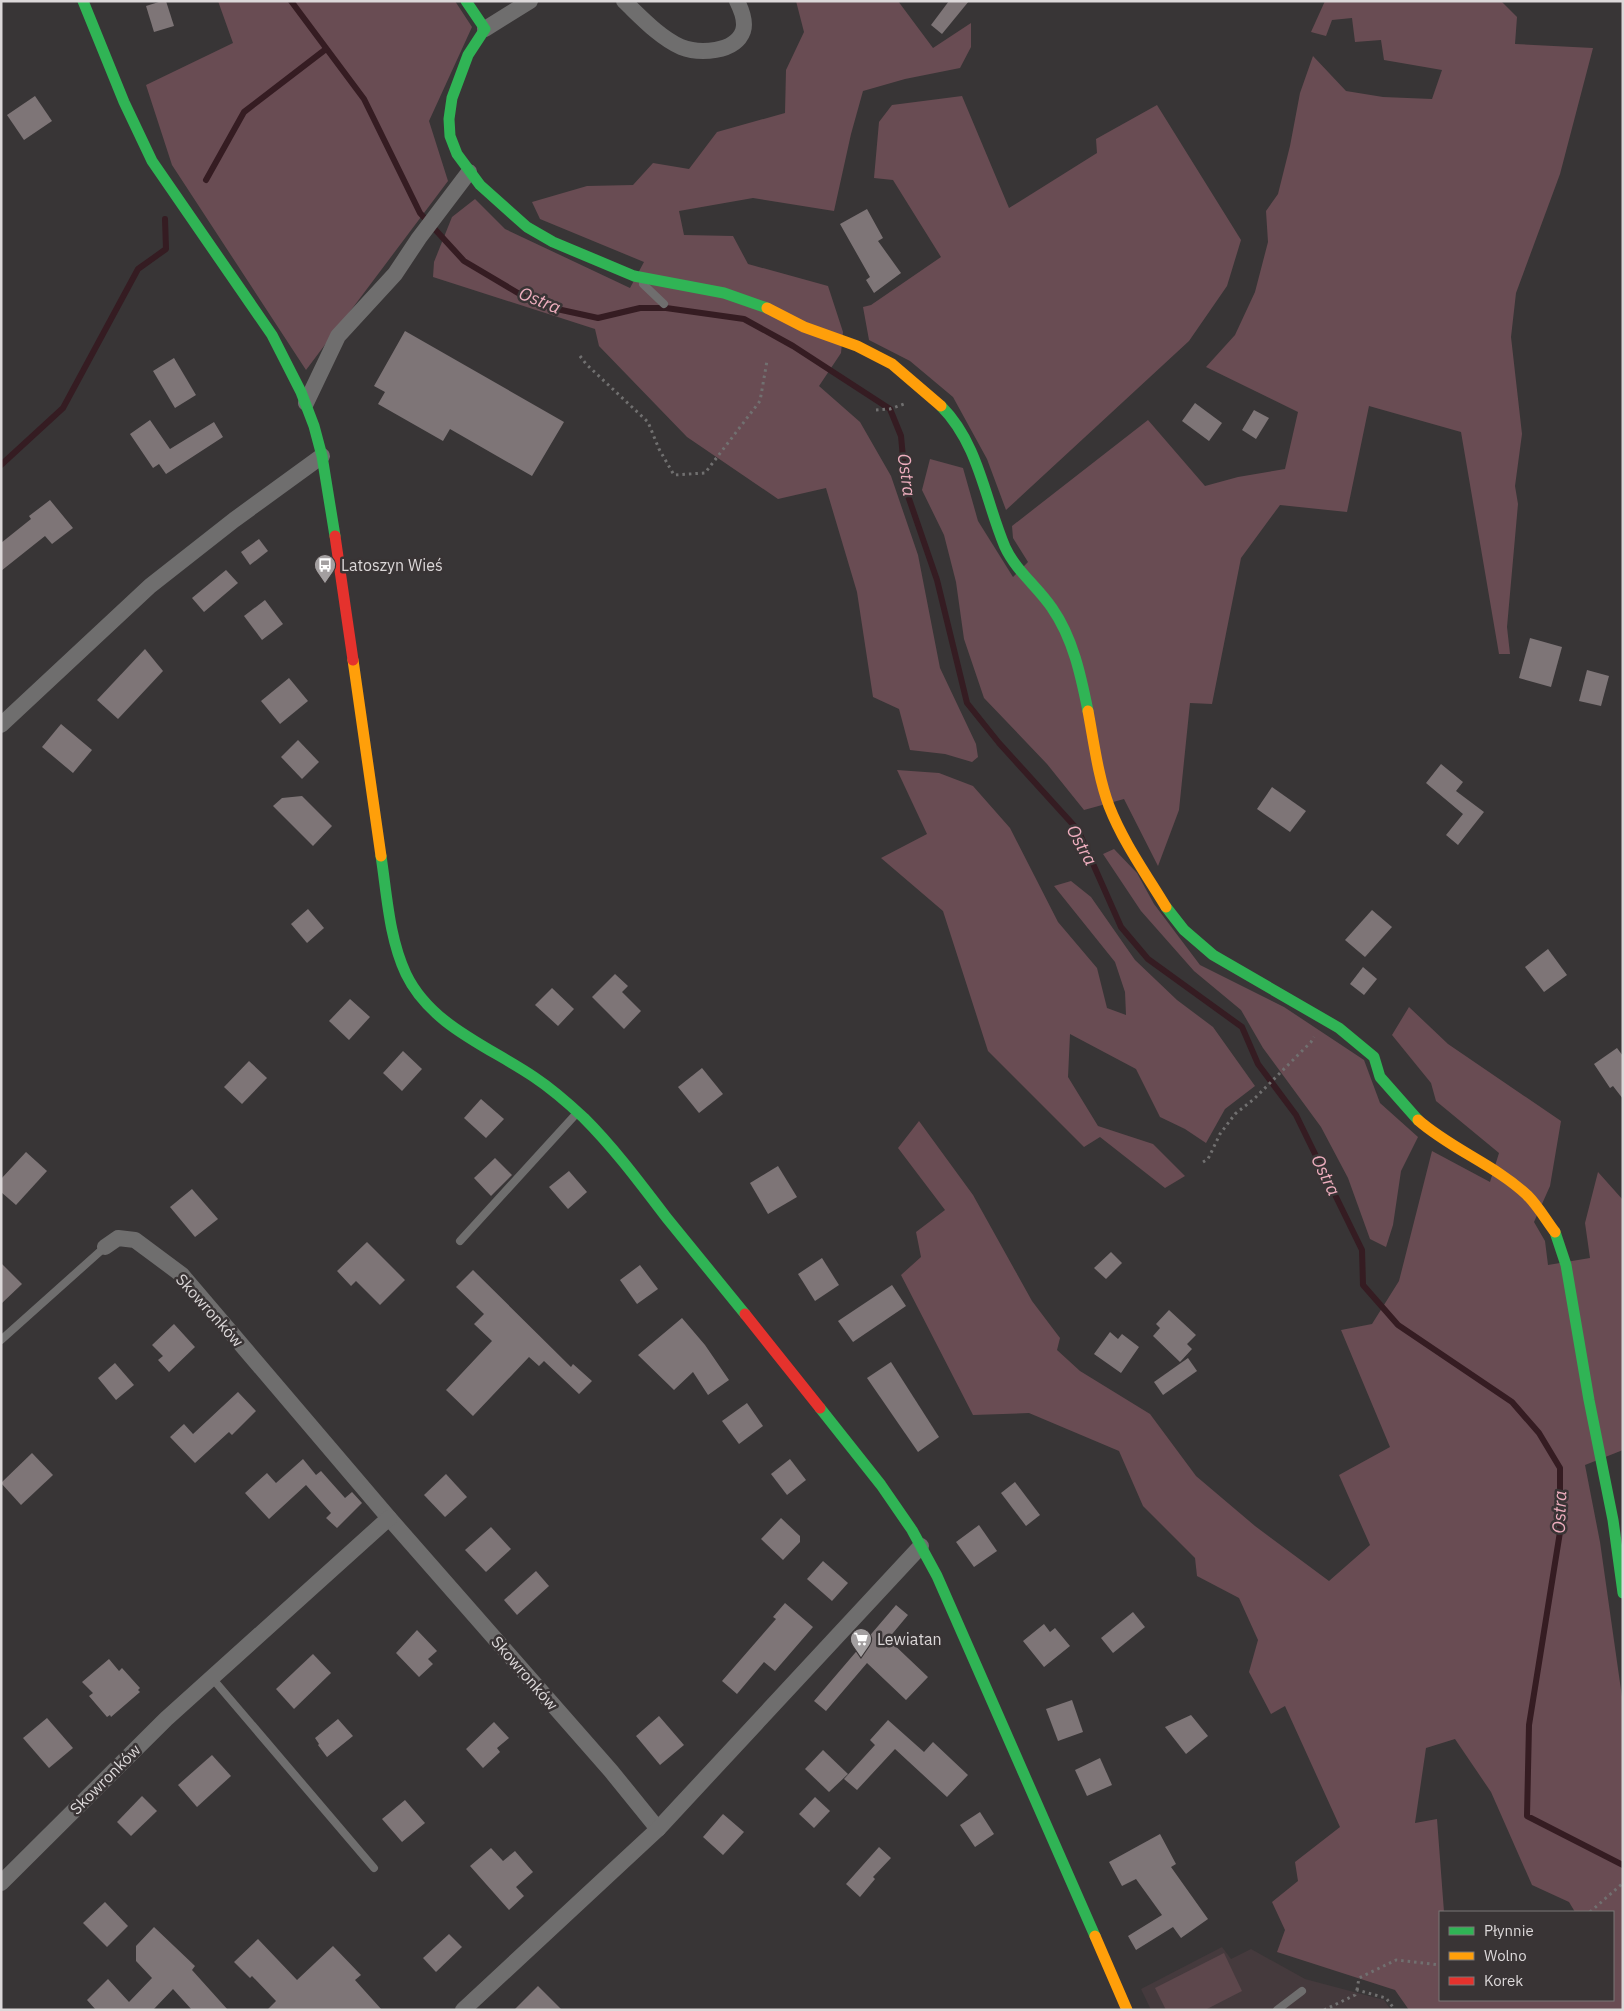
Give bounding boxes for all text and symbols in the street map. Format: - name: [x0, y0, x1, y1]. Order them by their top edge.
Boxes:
- water label: Ostra: [516, 281, 564, 319]
- water label: Ostra: [893, 452, 921, 498]
- bus stop icon: Latoszyn Wieś: [313, 553, 337, 584]
- place label: Latoszyn Wieś: [341, 555, 443, 575]
- water label: Ostra: [1062, 821, 1102, 869]
- water label: Ostra: [1306, 1151, 1346, 1199]
- street label: Skowronków: [172, 1269, 248, 1351]
- water label: Ostra: [1547, 1490, 1571, 1534]
- supermarket icon: Lewiatan: [849, 1627, 873, 1658]
- place label: Lewiatan: [877, 1629, 942, 1649]
- street label: Skowronków: [487, 1632, 563, 1714]
- street label: Skowronków: [65, 1739, 145, 1819]
- legend: [1439, 1911, 1614, 2001]
- text: Płynnie: [1484, 1921, 1534, 1940]
- text: Wolno: [1484, 1946, 1527, 1965]
- text: Korek: [1484, 1971, 1523, 1990]

